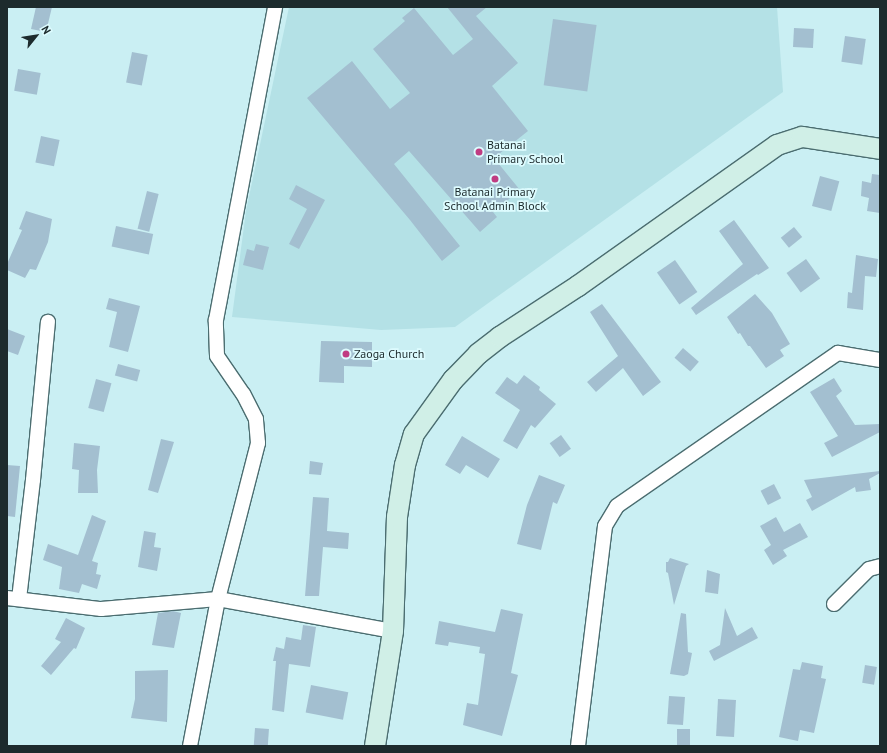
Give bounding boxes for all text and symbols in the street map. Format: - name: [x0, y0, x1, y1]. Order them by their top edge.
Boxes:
- north arrow: [16, 16, 56, 56]
- text: N: [39, 23, 54, 37]
- place label: Batanai Primary School: [487, 138, 564, 166]
- marker: Batanai Primary School: [474, 147, 484, 157]
- marker: Batanai Primary School Admin Block: [490, 174, 500, 184]
- place label: Batanai Primary School Admin Block: [444, 185, 546, 213]
- place label: Zaoga Church: [354, 347, 424, 361]
- marker: Zaoga Church: [341, 349, 351, 359]

